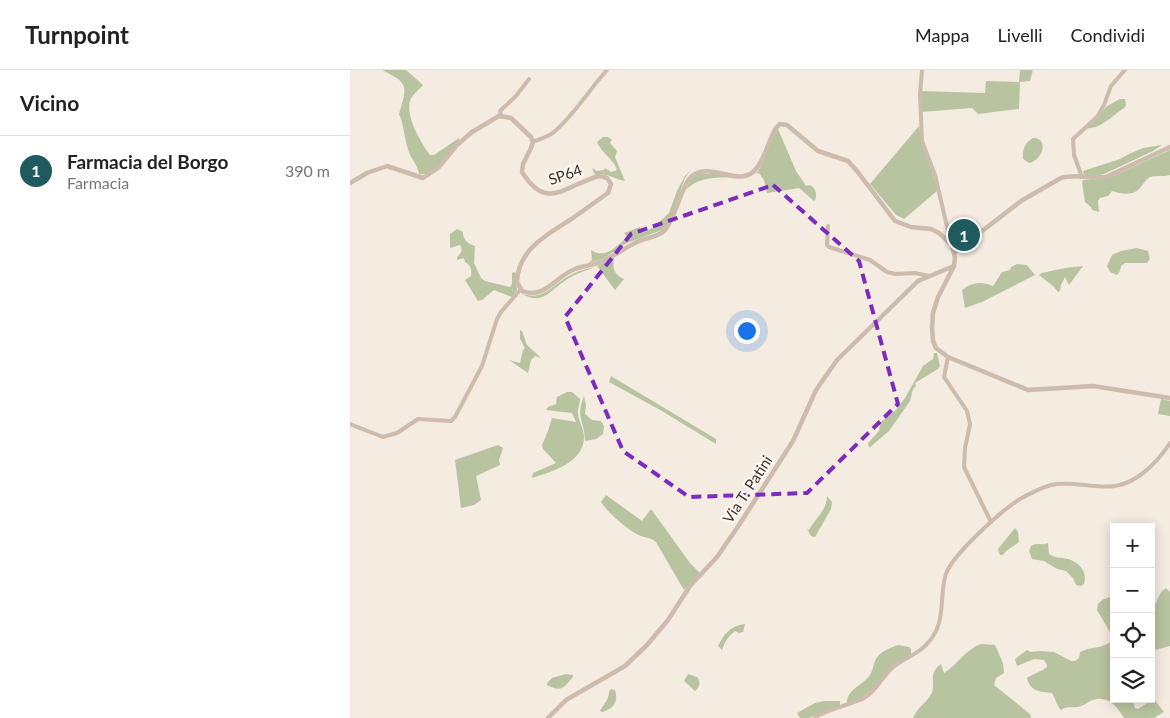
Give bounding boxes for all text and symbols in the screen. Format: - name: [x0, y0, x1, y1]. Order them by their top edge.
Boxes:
- text: Turnpoint: [25, 20, 129, 49]
- text: Mappa: [915, 24, 970, 46]
- text: Livelli: [998, 24, 1042, 46]
- text: Condividi: [1070, 24, 1145, 46]
- text: Vicino: [20, 90, 79, 115]
- text: Farmacia del Borgo: [67, 150, 228, 173]
- street label: SP64: [546, 160, 585, 188]
- text: 1: [31, 161, 41, 180]
- text: 390 m: [285, 161, 330, 180]
- text: Farmacia: [67, 173, 129, 192]
- pin: 1: [948, 216, 980, 254]
- your location: [734, 318, 760, 344]
- street label: Via T. Patini: [718, 452, 776, 526]
- map controls: [1110, 523, 1155, 703]
- button: +: [1110, 523, 1155, 568]
- button: −: [1110, 568, 1155, 613]
- button: locate: [1110, 613, 1155, 658]
- button: layers: [1110, 658, 1155, 703]

